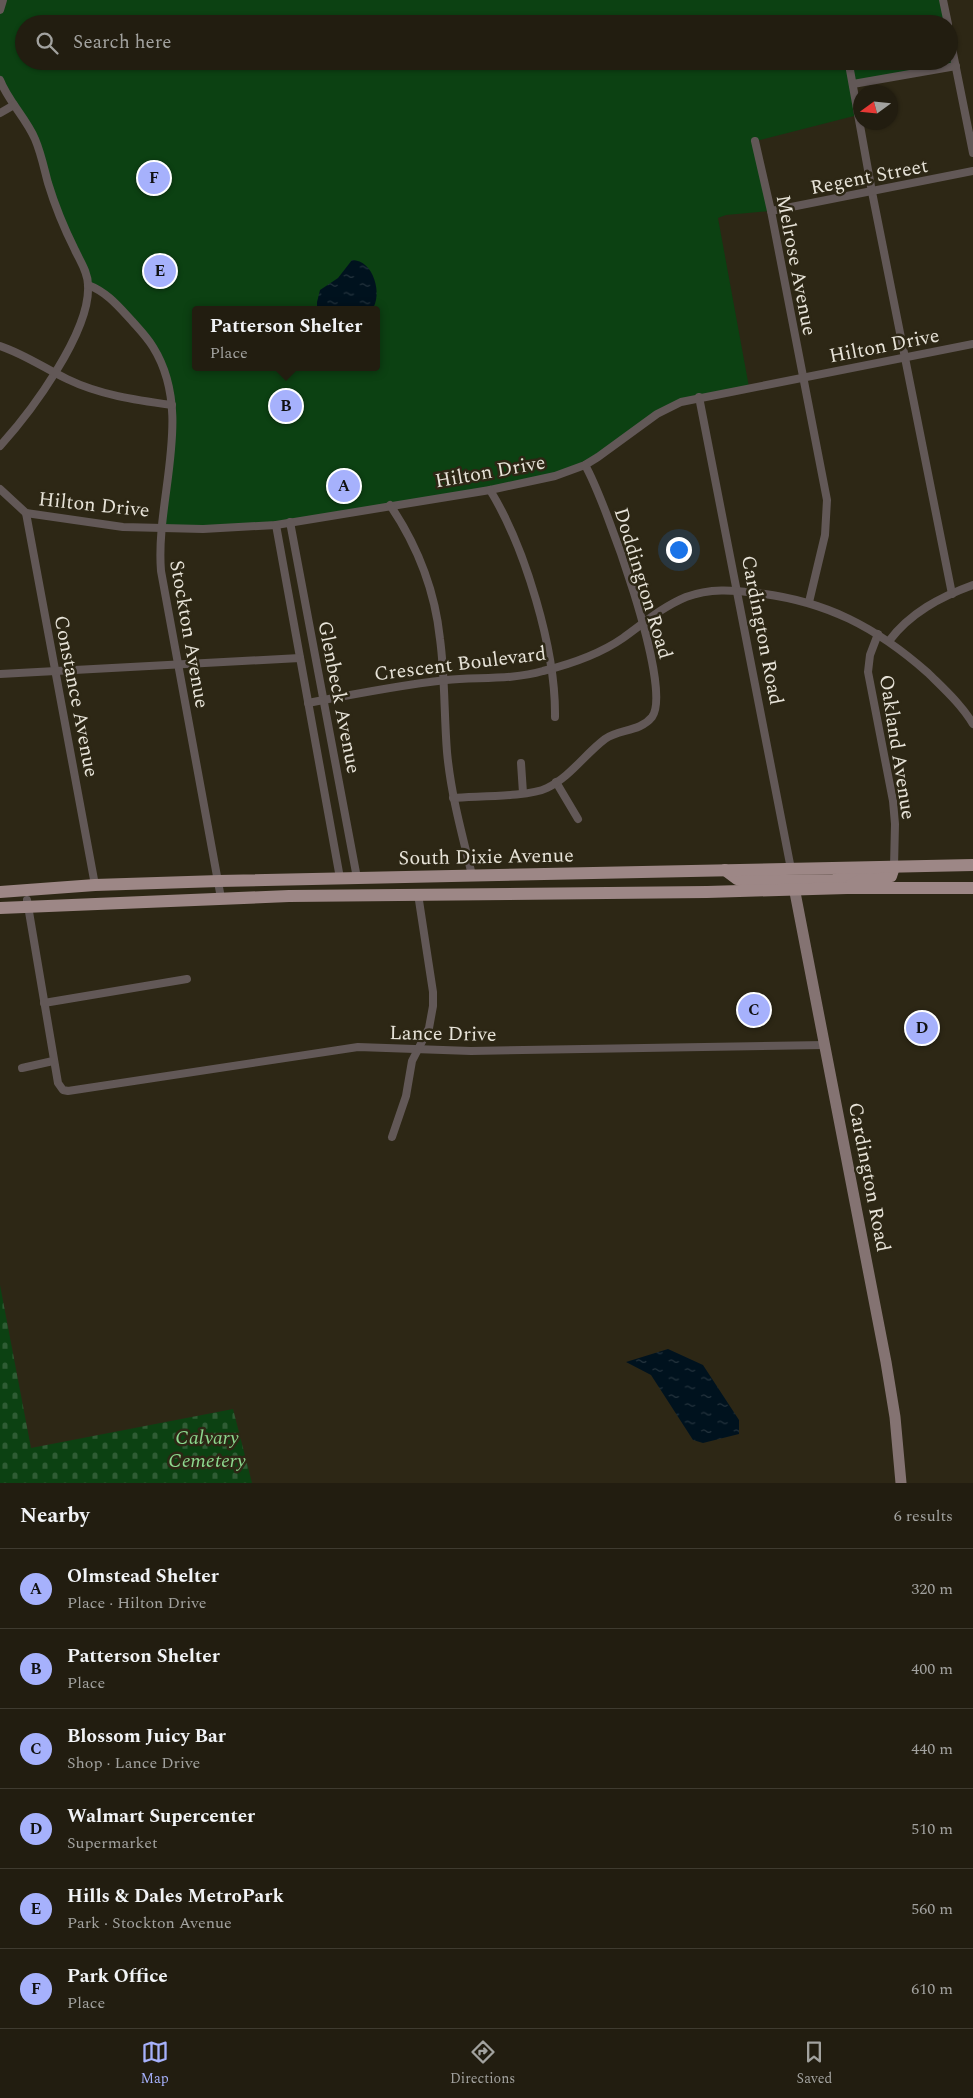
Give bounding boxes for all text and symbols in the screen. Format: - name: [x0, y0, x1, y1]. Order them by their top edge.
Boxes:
- search box: [15, 15, 958, 70]
- text: Search here: [73, 28, 172, 57]
- icon: search: [33, 29, 61, 57]
- north arrow: [853, 85, 898, 130]
- street label: Regent Street: [808, 151, 931, 203]
- pin: F: [138, 159, 170, 197]
- street label: Melrose Avenue: [768, 192, 824, 338]
- pin: E: [144, 252, 176, 290]
- popup: [192, 306, 380, 371]
- text: Patterson Shelter: [210, 312, 362, 341]
- street label: Hilton Drive: [826, 321, 942, 371]
- text: Place: [210, 341, 248, 365]
- pin: B: [270, 387, 302, 425]
- street label: Hilton Drive: [432, 448, 548, 496]
- pin: A: [328, 467, 360, 505]
- street label: Hilton Drive: [37, 484, 151, 526]
- street label: Doddington Road: [606, 504, 680, 663]
- your location: [666, 537, 692, 563]
- street label: Cardington Road: [733, 553, 791, 708]
- street label: Stockton Avenue: [161, 558, 217, 710]
- street label: Constance Avenue: [46, 613, 106, 780]
- street label: Glenbeck Avenue: [309, 618, 369, 776]
- street label: Crescent Boulevard: [372, 639, 548, 689]
- street label: Oakland Avenue: [871, 673, 923, 822]
- street label: South Dixie Avenue: [398, 840, 574, 874]
- pin: C: [738, 991, 770, 1029]
- pin: D: [906, 1009, 938, 1047]
- street label: Lance Drive: [389, 1018, 497, 1050]
- street label: Cardington Road: [840, 1100, 898, 1255]
- park label: Calvary Cemetery: [168, 1423, 246, 1476]
- text: Nearby: [20, 1500, 90, 1532]
- text: 6 results: [894, 1504, 953, 1528]
- text: Olmstead Shelter: [67, 1562, 219, 1591]
- text: A: [30, 1577, 42, 1601]
- text: 320 m: [911, 1577, 953, 1601]
- text: Place · Hilton Drive: [67, 1591, 207, 1615]
- text: Patterson Shelter: [67, 1642, 220, 1671]
- text: B: [30, 1657, 42, 1681]
- text: 400 m: [911, 1657, 953, 1681]
- text: Place: [67, 1671, 105, 1695]
- text: Blossom Juicy Bar: [67, 1722, 226, 1751]
- text: C: [30, 1737, 42, 1761]
- text: 440 m: [911, 1737, 953, 1761]
- text: Shop · Lance Drive: [67, 1751, 200, 1775]
- text: Walmart Supercenter: [67, 1802, 255, 1831]
- text: D: [30, 1817, 42, 1841]
- text: 510 m: [911, 1817, 953, 1841]
- text: Supermarket: [67, 1831, 158, 1855]
- text: Hills & Dales MetroPark: [67, 1882, 284, 1911]
- text: E: [31, 1897, 41, 1921]
- text: 560 m: [911, 1897, 953, 1921]
- text: Park · Stockton Avenue: [67, 1911, 232, 1935]
- text: Park Office: [67, 1962, 168, 1991]
- text: F: [31, 1977, 41, 2001]
- text: 610 m: [911, 1977, 953, 2001]
- text: Place: [67, 1991, 105, 2015]
- tab: Map: [141, 2038, 169, 2089]
- tab: Directions: [450, 2038, 515, 2089]
- tab: Saved: [797, 2038, 832, 2089]

